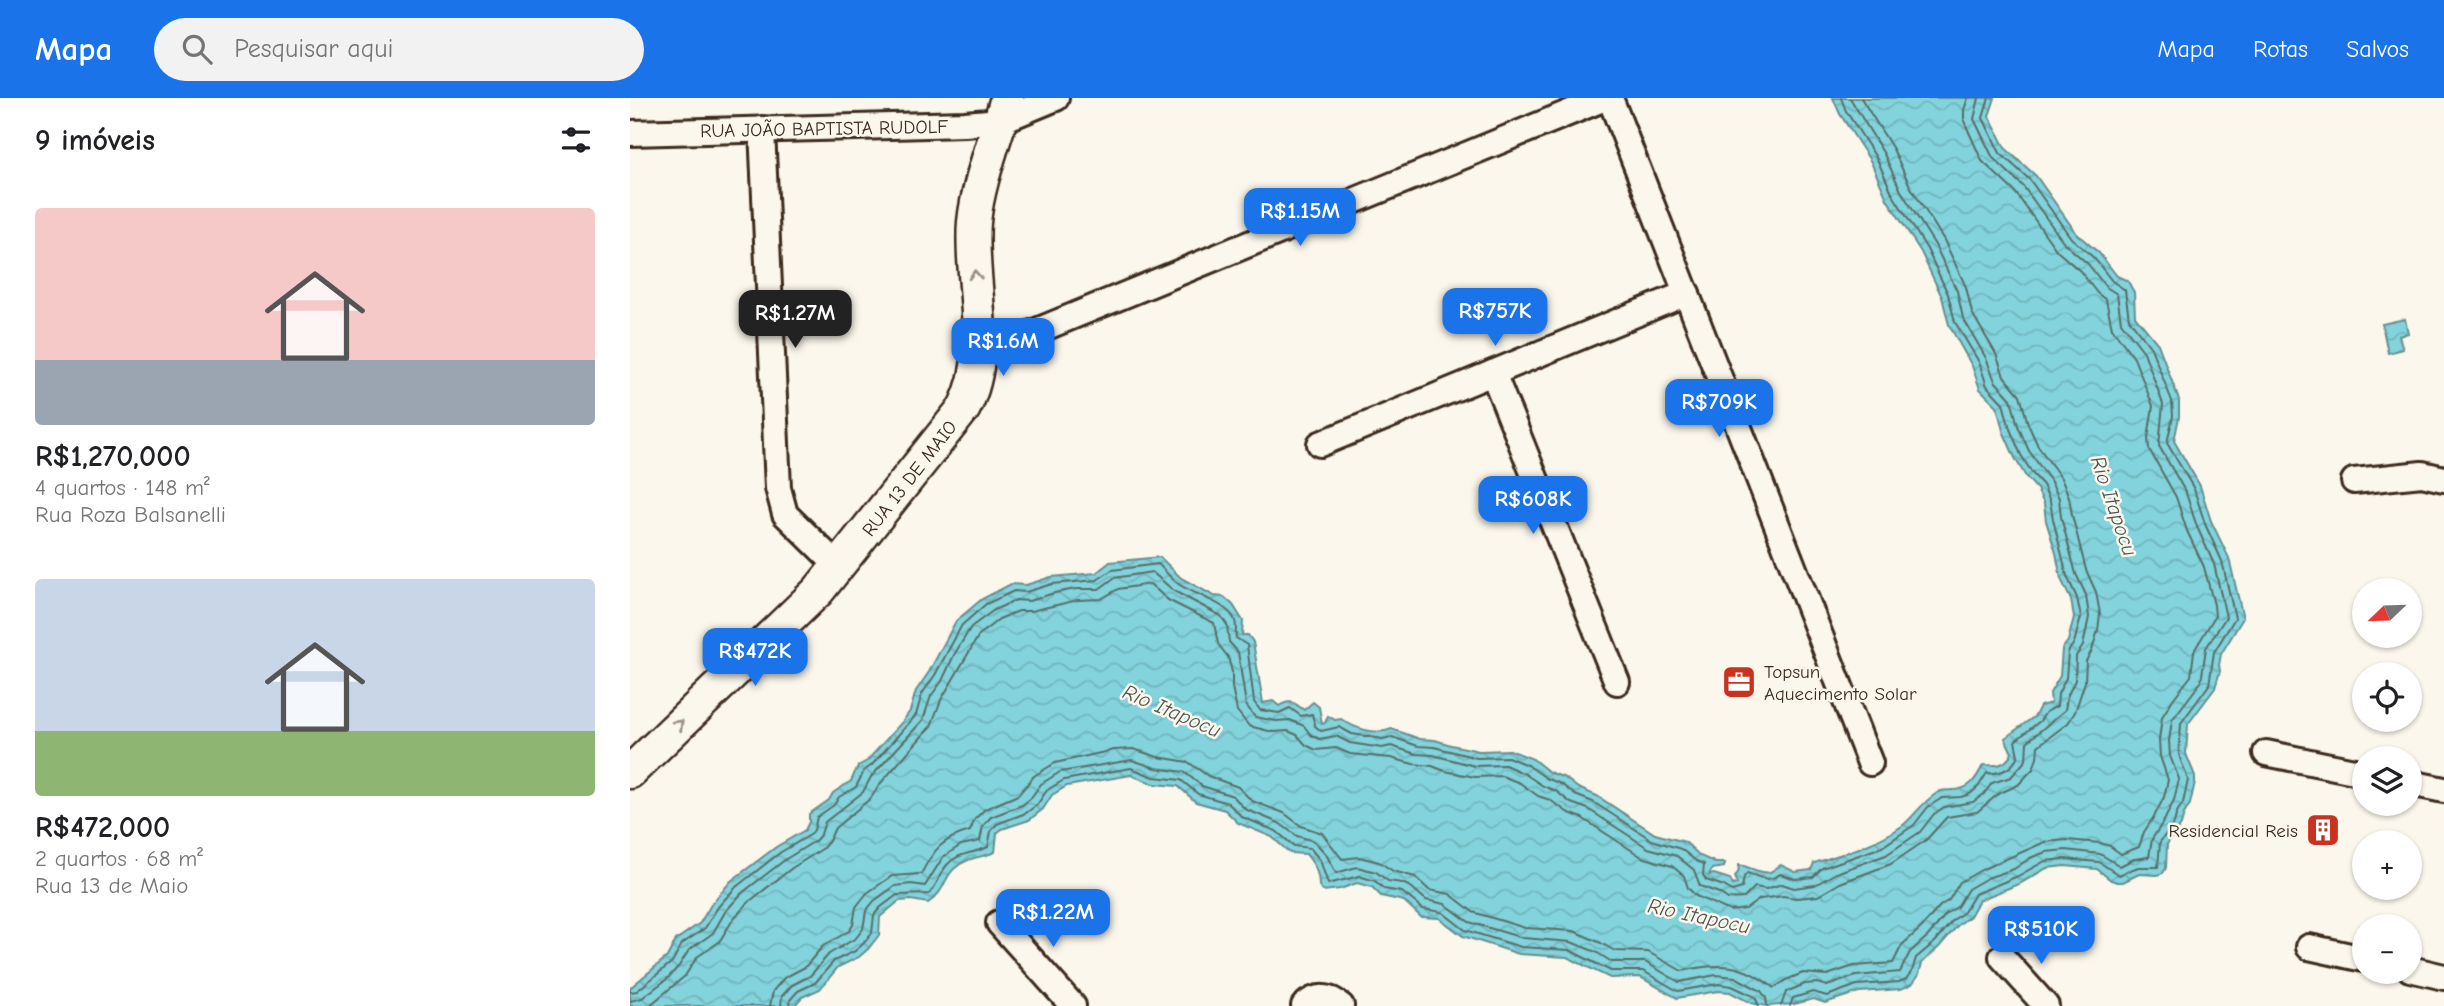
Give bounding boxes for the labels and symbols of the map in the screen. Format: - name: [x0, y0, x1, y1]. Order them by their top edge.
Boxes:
- street label: RUA JOÃO BAPTISTA RUDOLF: [700, 116, 948, 142]
- pin: R$1.15M: [1235, 188, 1365, 248]
- one-way arrow: [968, 269, 983, 280]
- pin: R$757K: [1438, 288, 1552, 348]
- pin: R$1.27M: [730, 290, 860, 350]
- pin: R$1.6M: [946, 318, 1060, 378]
- pin: R$709K: [1662, 380, 1776, 439]
- street label: RUA 13 DE MAIO: [858, 416, 962, 541]
- water label: Rio Itapocu: [2086, 453, 2142, 559]
- pin: R$608K: [1476, 476, 1590, 536]
- north arrow: [2352, 578, 2422, 648]
- pin: R$472K: [698, 628, 812, 688]
- place label: Topsun Aquecimento Solar: [1764, 661, 1917, 705]
- office icon: Topsun Aquecimento Solar: [1720, 663, 1758, 701]
- water label: Rio Itapocu: [1119, 680, 1225, 742]
- one-way arrow: [671, 720, 684, 733]
- building icon: Residencial Reis: [2304, 811, 2342, 849]
- place label: Residencial Reis: [2168, 820, 2298, 842]
- pin: R$1.22M: [988, 890, 1118, 949]
- water label: Rio Itapocu: [1646, 893, 1752, 939]
- pin: R$510K: [1984, 906, 2098, 966]

